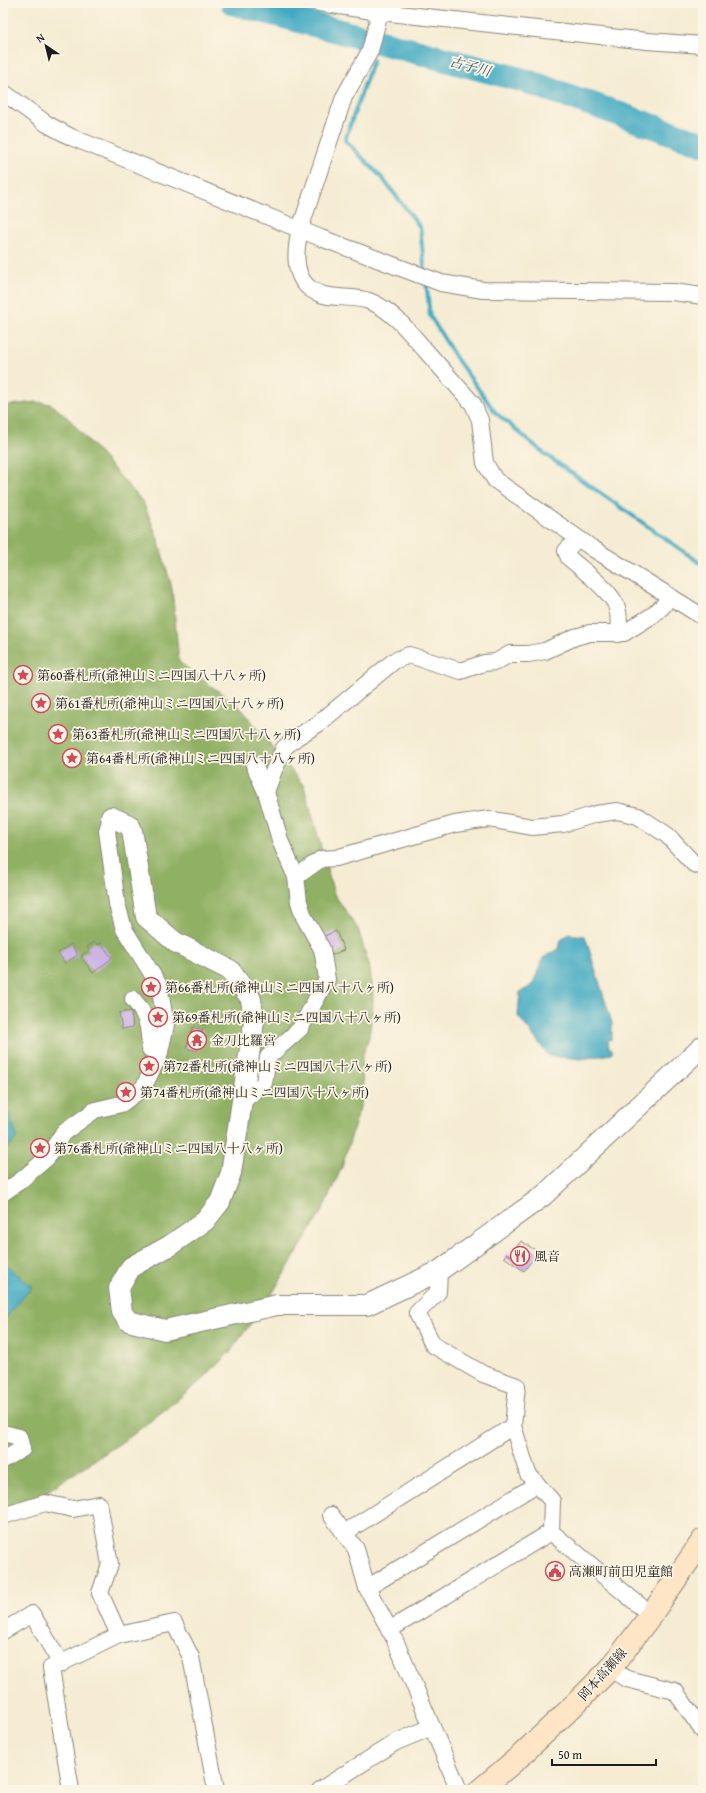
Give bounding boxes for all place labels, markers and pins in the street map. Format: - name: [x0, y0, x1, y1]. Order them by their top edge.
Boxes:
- place icon: 第60番札所(爺神山ミニ四国八十八ヶ所): [12, 664, 34, 686]
- place label: 第60番札所(爺神山ミニ四国八十八ヶ所): [37, 666, 266, 685]
- place icon: 第61番札所(爺神山ミニ四国八十八ヶ所): [30, 692, 52, 714]
- place label: 第61番札所(爺神山ミニ四国八十八ヶ所): [55, 694, 284, 713]
- place icon: 第63番札所(爺神山ミニ四国八十八ヶ所): [47, 723, 69, 745]
- place label: 第63番札所(爺神山ミニ四国八十八ヶ所): [72, 725, 301, 744]
- place icon: 第64番札所(爺神山ミニ四国八十八ヶ所): [61, 747, 83, 769]
- place label: 第64番札所(爺神山ミニ四国八十八ヶ所): [86, 749, 315, 768]
- place icon: 第66番札所(爺神山ミニ四国八十八ヶ所): [140, 976, 162, 998]
- place label: 第66番札所(爺神山ミニ四国八十八ヶ所): [165, 978, 394, 997]
- place icon: 第69番札所(爺神山ミニ四国八十八ヶ所): [147, 1006, 169, 1028]
- place label: 第69番札所(爺神山ミニ四国八十八ヶ所): [172, 1008, 401, 1027]
- temple icon: 金刀比羅宮: [186, 1029, 208, 1051]
- place label: 金刀比羅宮: [211, 1031, 276, 1050]
- place icon: 第72番札所(爺神山ミニ四国八十八ヶ所): [138, 1055, 160, 1077]
- place label: 第72番札所(爺神山ミニ四国八十八ヶ所): [163, 1057, 392, 1076]
- place icon: 第74番札所(爺神山ミニ四国八十八ヶ所): [115, 1081, 137, 1103]
- place label: 第74番札所(爺神山ミニ四国八十八ヶ所): [140, 1083, 369, 1102]
- place icon: 第76番札所(爺神山ミニ四国八十八ヶ所): [29, 1137, 51, 1159]
- place label: 第76番札所(爺神山ミニ四国八十八ヶ所): [54, 1139, 283, 1158]
- restaurant icon: 風音: [509, 1245, 531, 1267]
- place label: 風音: [534, 1247, 560, 1266]
- public building icon: 高瀬町前田児童館: [544, 1560, 566, 1582]
- place label: 高瀬町前田児童館: [569, 1562, 673, 1581]

